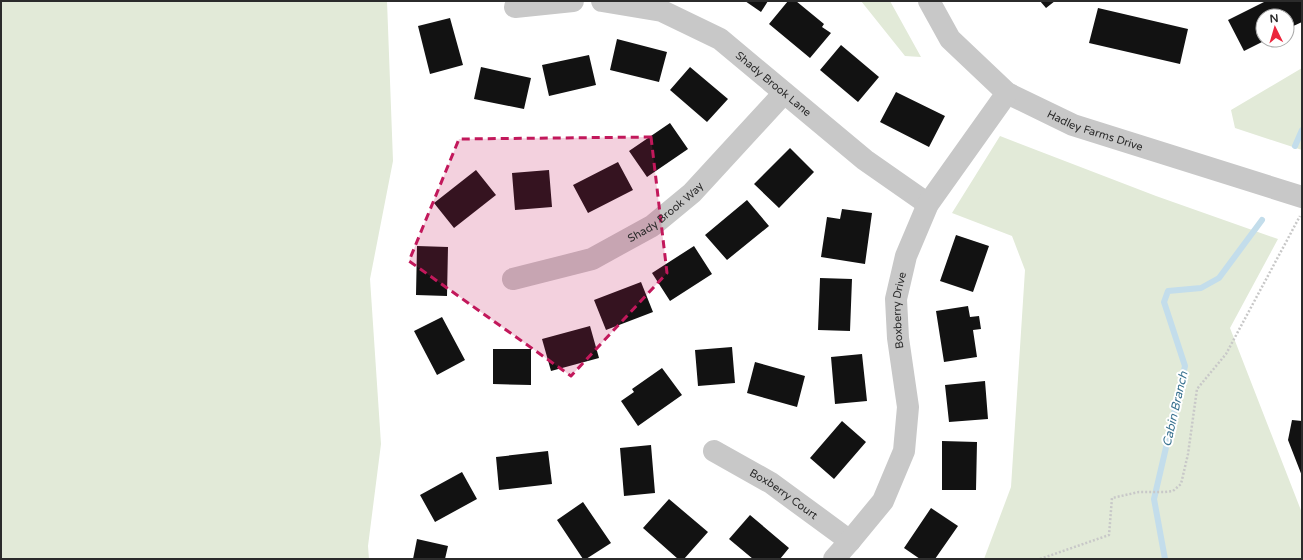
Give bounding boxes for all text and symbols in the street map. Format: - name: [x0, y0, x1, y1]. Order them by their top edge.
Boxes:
- north arrow: [1255, 8, 1295, 48]
- text: N: [1269, 12, 1279, 25]
- street label: Shady Brook Lane: [733, 48, 814, 119]
- street label: Hadley Farms Drive: [1045, 107, 1145, 153]
- street label: Shady Brook Way: [625, 179, 706, 245]
- street label: Boxberry Drive: [889, 271, 909, 350]
- water label: Cabin Branch: [1160, 369, 1191, 448]
- street label: Boxberry Court: [748, 466, 820, 522]

